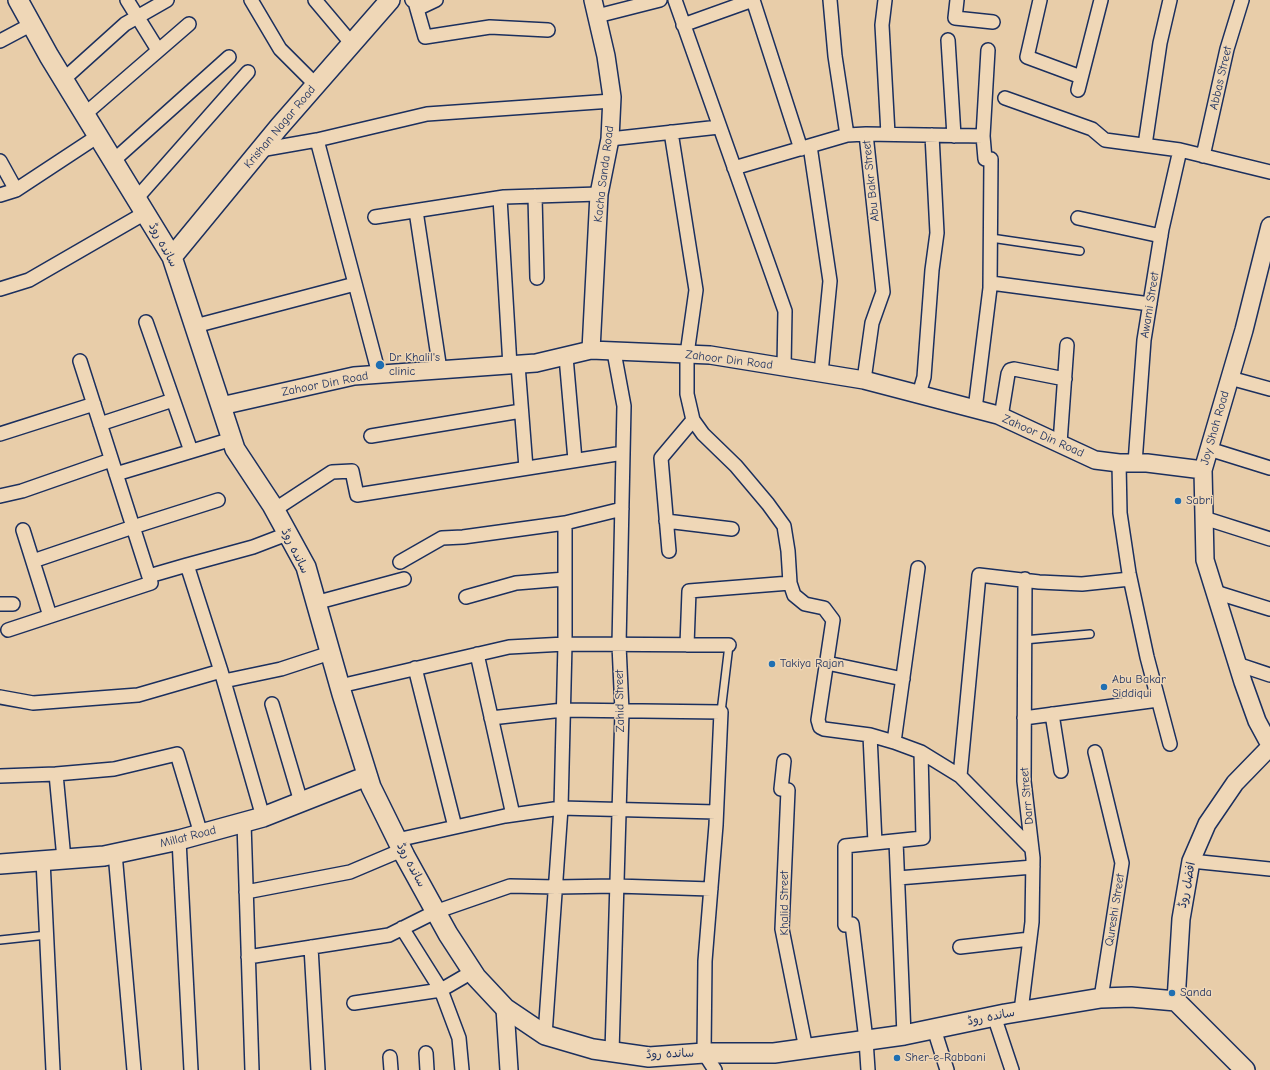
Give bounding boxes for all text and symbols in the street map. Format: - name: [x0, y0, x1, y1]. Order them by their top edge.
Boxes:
- street label: Abbas Street: [1207, 45, 1235, 111]
- street label: Krishan Nagar Road: [241, 83, 319, 171]
- street label: Kacha Sanda Road: [591, 125, 617, 223]
- street label: Abu Bakr Street: [860, 140, 882, 222]
- street label: ساندہ روڈ: [145, 220, 181, 270]
- street label: Awami Street: [1138, 271, 1162, 339]
- street label: Zahoor Din Road: [685, 347, 773, 373]
- place label: Dr Khalil's clinic: [389, 351, 440, 379]
- marker: Dr Khalil's clinic: [374, 359, 386, 371]
- street label: Zahoor Din Road: [280, 369, 370, 399]
- street label: Joy Shah Road: [1198, 389, 1232, 467]
- street label: Zahoor Din Road: [1000, 412, 1086, 460]
- place label: Sabri: [1186, 494, 1213, 508]
- marker: Sabri: [1173, 496, 1183, 506]
- street label: ساندہ روڈ: [278, 526, 312, 576]
- place label: Takiya Rajan: [780, 657, 844, 671]
- marker: Takiya Rajan: [767, 659, 777, 669]
- street label: Zahid Street: [612, 670, 628, 732]
- place label: Abu Bakar Siddiqui: [1112, 673, 1166, 701]
- marker: Abu Bakar Siddiqui: [1099, 682, 1109, 692]
- street label: Darr Street: [1017, 767, 1037, 825]
- street label: Millat Road: [158, 823, 218, 851]
- street label: ساندہ روڈ: [393, 840, 429, 890]
- street label: افضل روڈ: [1175, 861, 1199, 909]
- street label: Khalid Street: [778, 870, 792, 936]
- street label: Qureshi Street: [1102, 873, 1128, 947]
- place label: Sanda: [1180, 986, 1212, 1000]
- marker: Sanda: [1167, 988, 1177, 998]
- street label: ساندہ روڈ: [966, 1005, 1016, 1029]
- street label: ساندہ روڈ: [646, 1046, 694, 1062]
- place label: Sher-e-Rabbani: [905, 1051, 986, 1065]
- marker: Sher-e-Rabbani: [892, 1053, 902, 1063]

